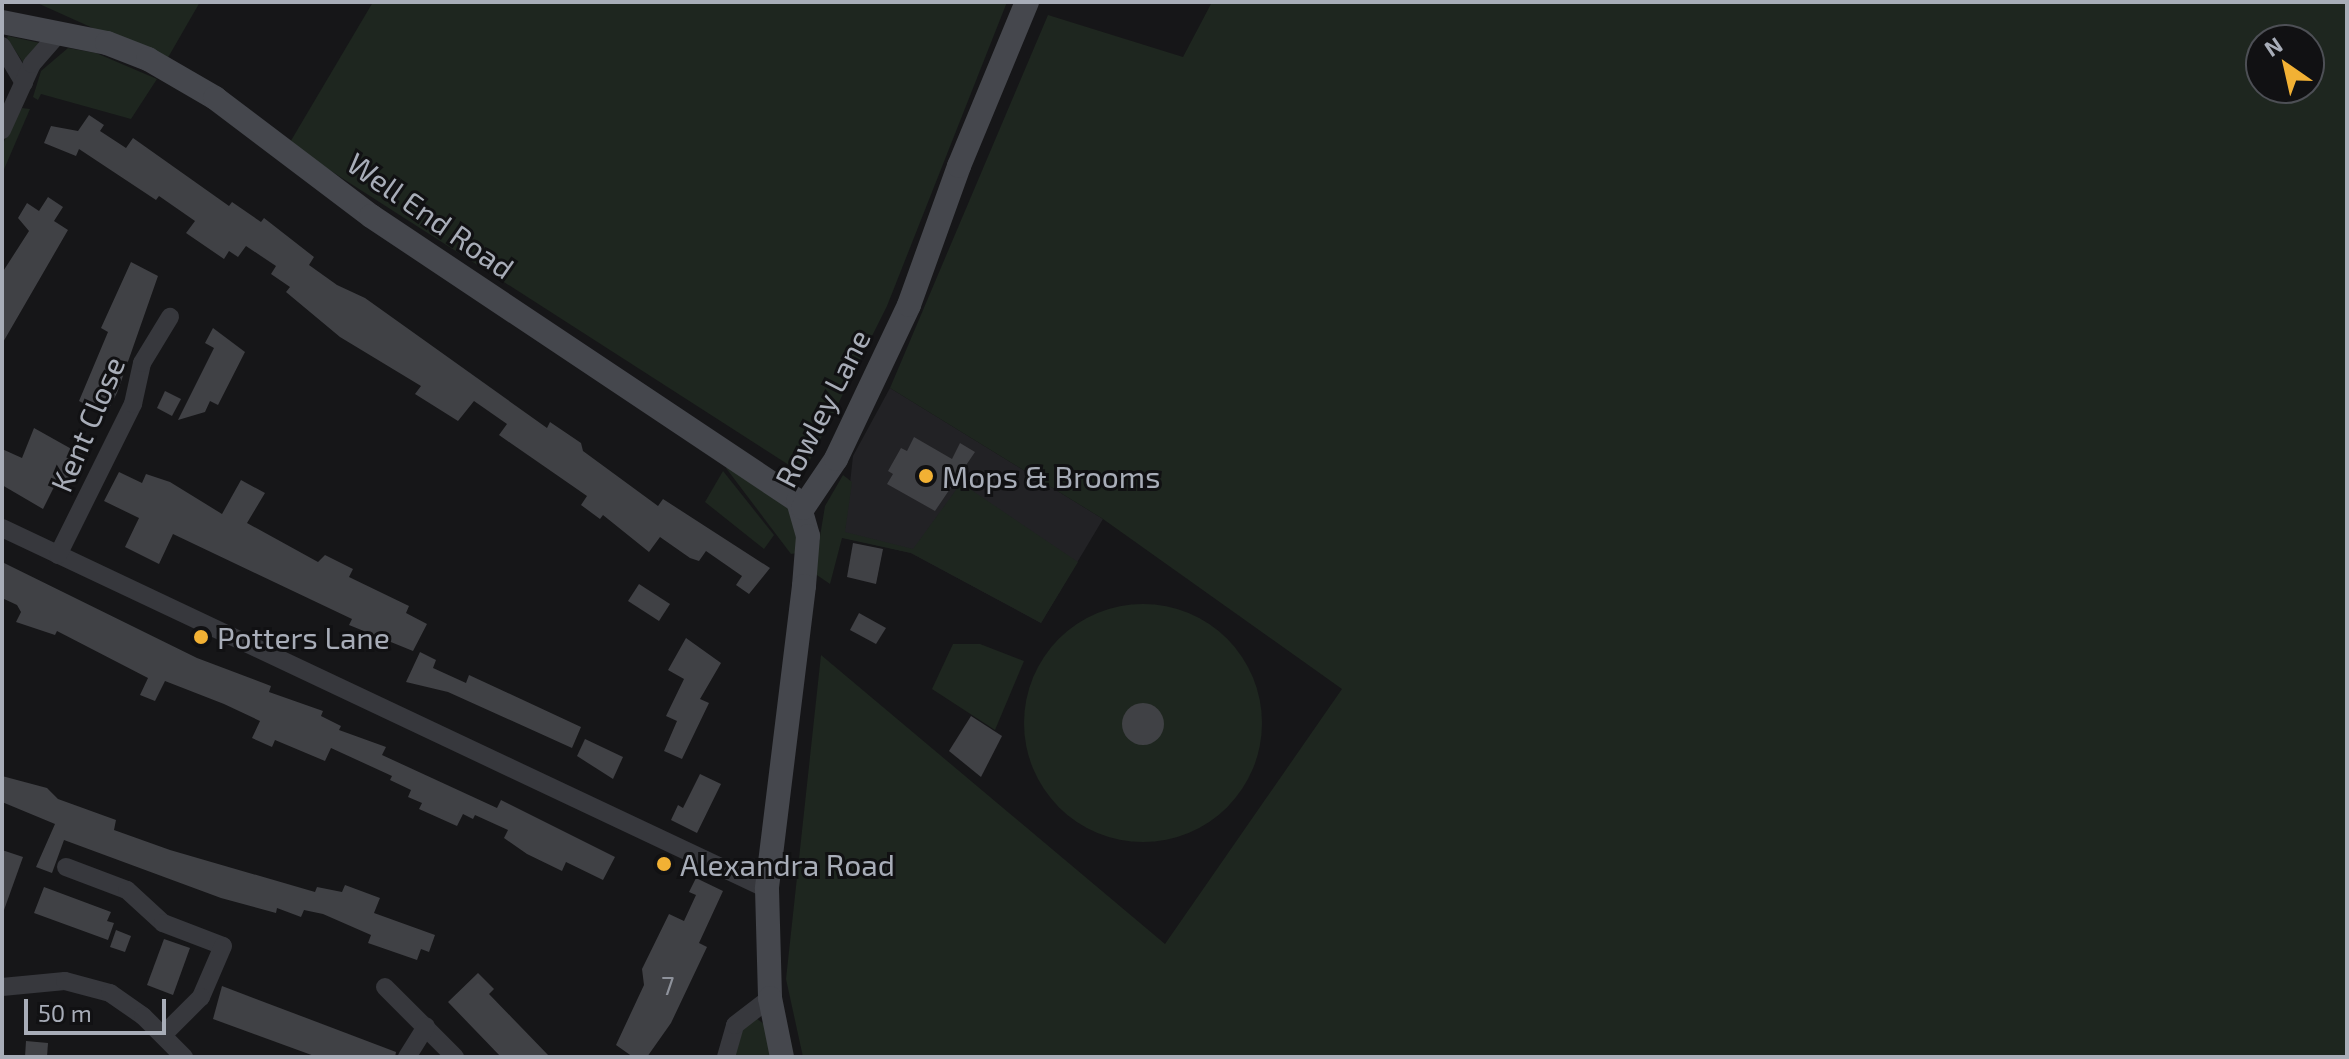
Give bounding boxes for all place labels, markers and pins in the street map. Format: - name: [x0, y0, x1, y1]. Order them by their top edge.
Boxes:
- place label: Mops & Brooms: [942, 458, 1160, 494]
- marker: Mops & Brooms: [917, 467, 935, 485]
- place label: Potters Lane: [217, 619, 390, 655]
- marker: Potters Lane: [192, 628, 210, 646]
- place label: Alexandra Road: [680, 846, 895, 882]
- marker: Alexandra Road: [655, 855, 673, 873]

